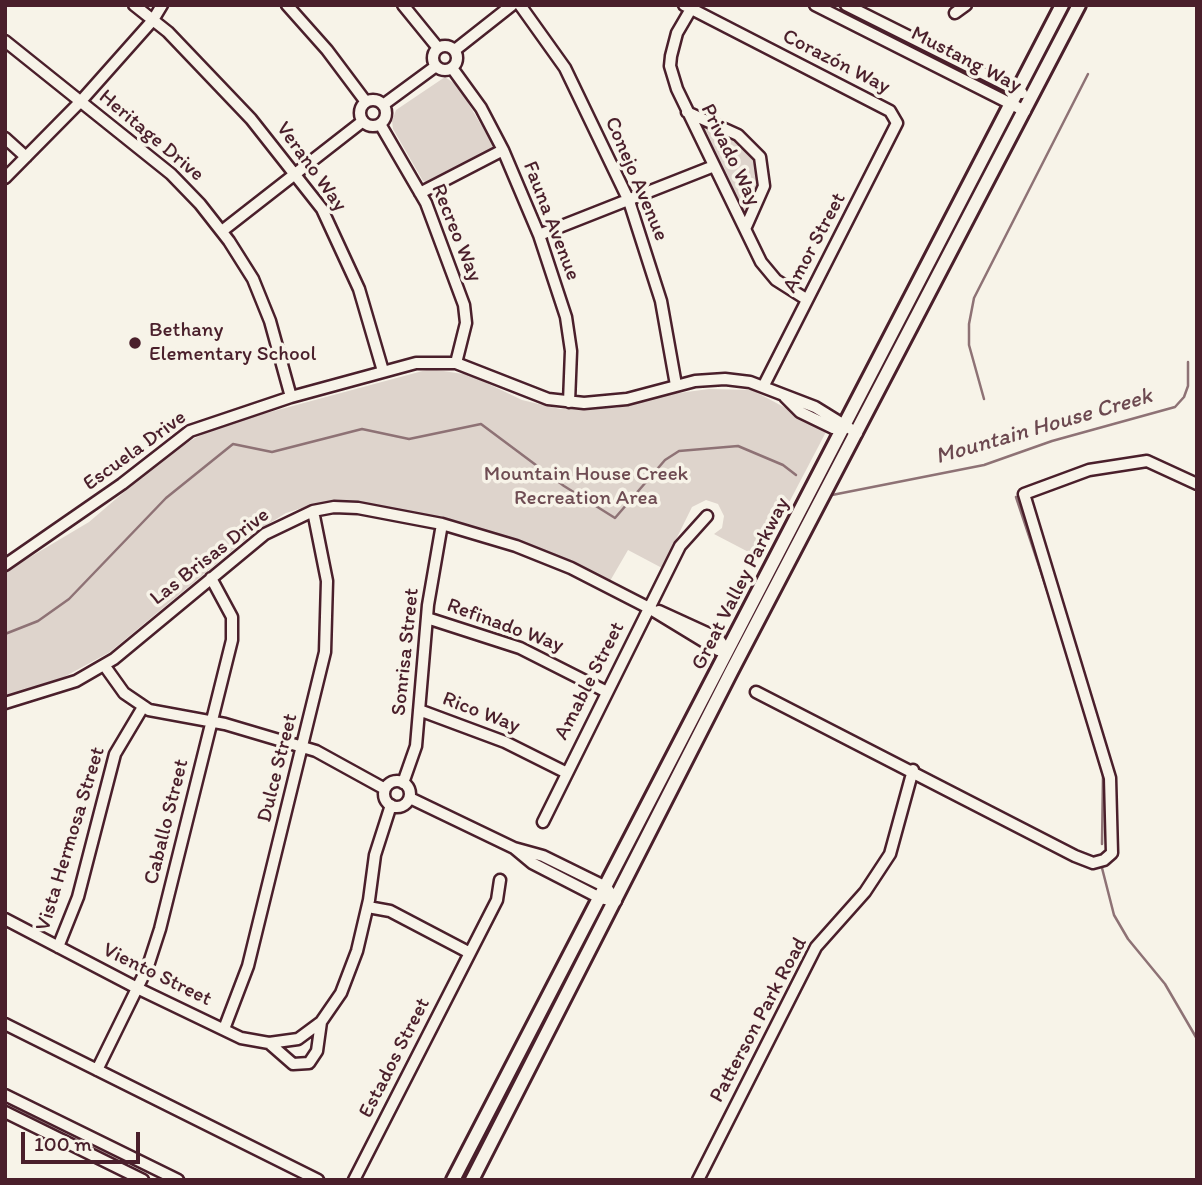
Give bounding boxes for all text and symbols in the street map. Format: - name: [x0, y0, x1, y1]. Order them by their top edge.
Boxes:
- street label: Mustang Way: [906, 21, 1026, 99]
- street label: Corazón Way: [778, 24, 894, 100]
- street label: Heritage Drive: [93, 85, 209, 187]
- street label: Privado Way: [694, 100, 766, 210]
- street label: Conejo Avenue: [599, 113, 673, 245]
- street label: Verano Way: [270, 117, 352, 217]
- street label: Fauna Avenue: [517, 158, 585, 284]
- street label: Recreo Way: [425, 180, 487, 286]
- street label: Amor Street: [778, 189, 852, 297]
- place label: Bethany Elementary School: [149, 318, 316, 368]
- marker: Bethany Elementary School: [127, 335, 143, 351]
- water label: Mountain House Creek: [932, 383, 1156, 471]
- street label: Escuela Drive: [79, 405, 191, 497]
- park label: Mountain House Creek Recreation Area: [484, 462, 688, 512]
- street label: Great Valley Parkway: [687, 493, 795, 675]
- street label: Las Brisas Drive: [145, 503, 275, 611]
- street label: Sonrisa Street: [387, 587, 425, 717]
- street label: Refinado Way: [443, 593, 567, 659]
- street label: Amable Street: [549, 618, 631, 744]
- street label: Rico Way: [439, 687, 523, 739]
- street label: Dulce Street: [252, 711, 304, 825]
- street label: Vista Hermosa Street: [31, 744, 111, 934]
- street label: Caballo Street: [139, 757, 195, 887]
- street label: Patterson Park Road: [705, 933, 813, 1107]
- street label: Viento Street: [98, 938, 216, 1012]
- street label: Estados Street: [354, 994, 436, 1122]
- scale bar: [24, 1118, 144, 1162]
- text: 100 m: [34, 1131, 92, 1156]

